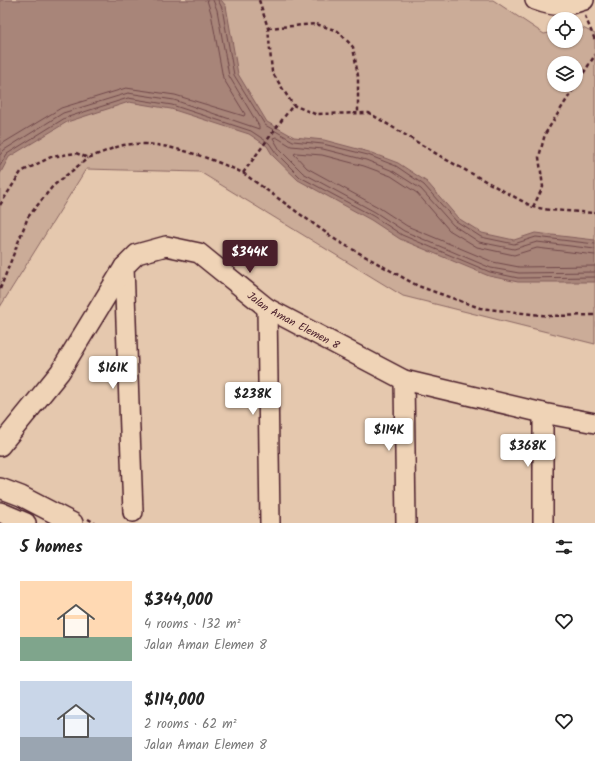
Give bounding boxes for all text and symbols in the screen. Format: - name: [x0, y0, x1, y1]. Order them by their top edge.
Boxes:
- map controls: [547, 12, 583, 92]
- button: locate: [547, 12, 583, 48]
- button: layers: [547, 56, 583, 92]
- pin: $344K: [222, 240, 278, 274]
- text: $344K: [232, 242, 268, 263]
- street label: Jalan Aman Elemen 8: [243, 287, 343, 355]
- pin: $161K: [85, 356, 141, 390]
- text: $161K: [98, 358, 128, 379]
- pin: $238K: [225, 382, 281, 416]
- text: $238K: [234, 384, 272, 405]
- pin: $114K: [361, 418, 417, 452]
- text: $114K: [374, 420, 404, 441]
- pin: $368K: [500, 434, 556, 468]
- text: $368K: [509, 436, 547, 457]
- text: 5 homes: [20, 534, 83, 561]
- icon: filters: [553, 536, 575, 558]
- text: $344,000: [144, 587, 213, 614]
- icon: home: [52, 597, 100, 645]
- icon: heart: [553, 610, 575, 632]
- text: 4 rooms · 132 m²: [144, 614, 240, 635]
- text: Jalan Aman Elemen 8: [144, 635, 267, 656]
- text: $114,000: [144, 687, 204, 714]
- icon: home: [52, 697, 100, 745]
- icon: heart: [553, 710, 575, 732]
- text: 2 rooms · 62 m²: [144, 714, 237, 735]
- text: Jalan Aman Elemen 8: [144, 735, 267, 756]

